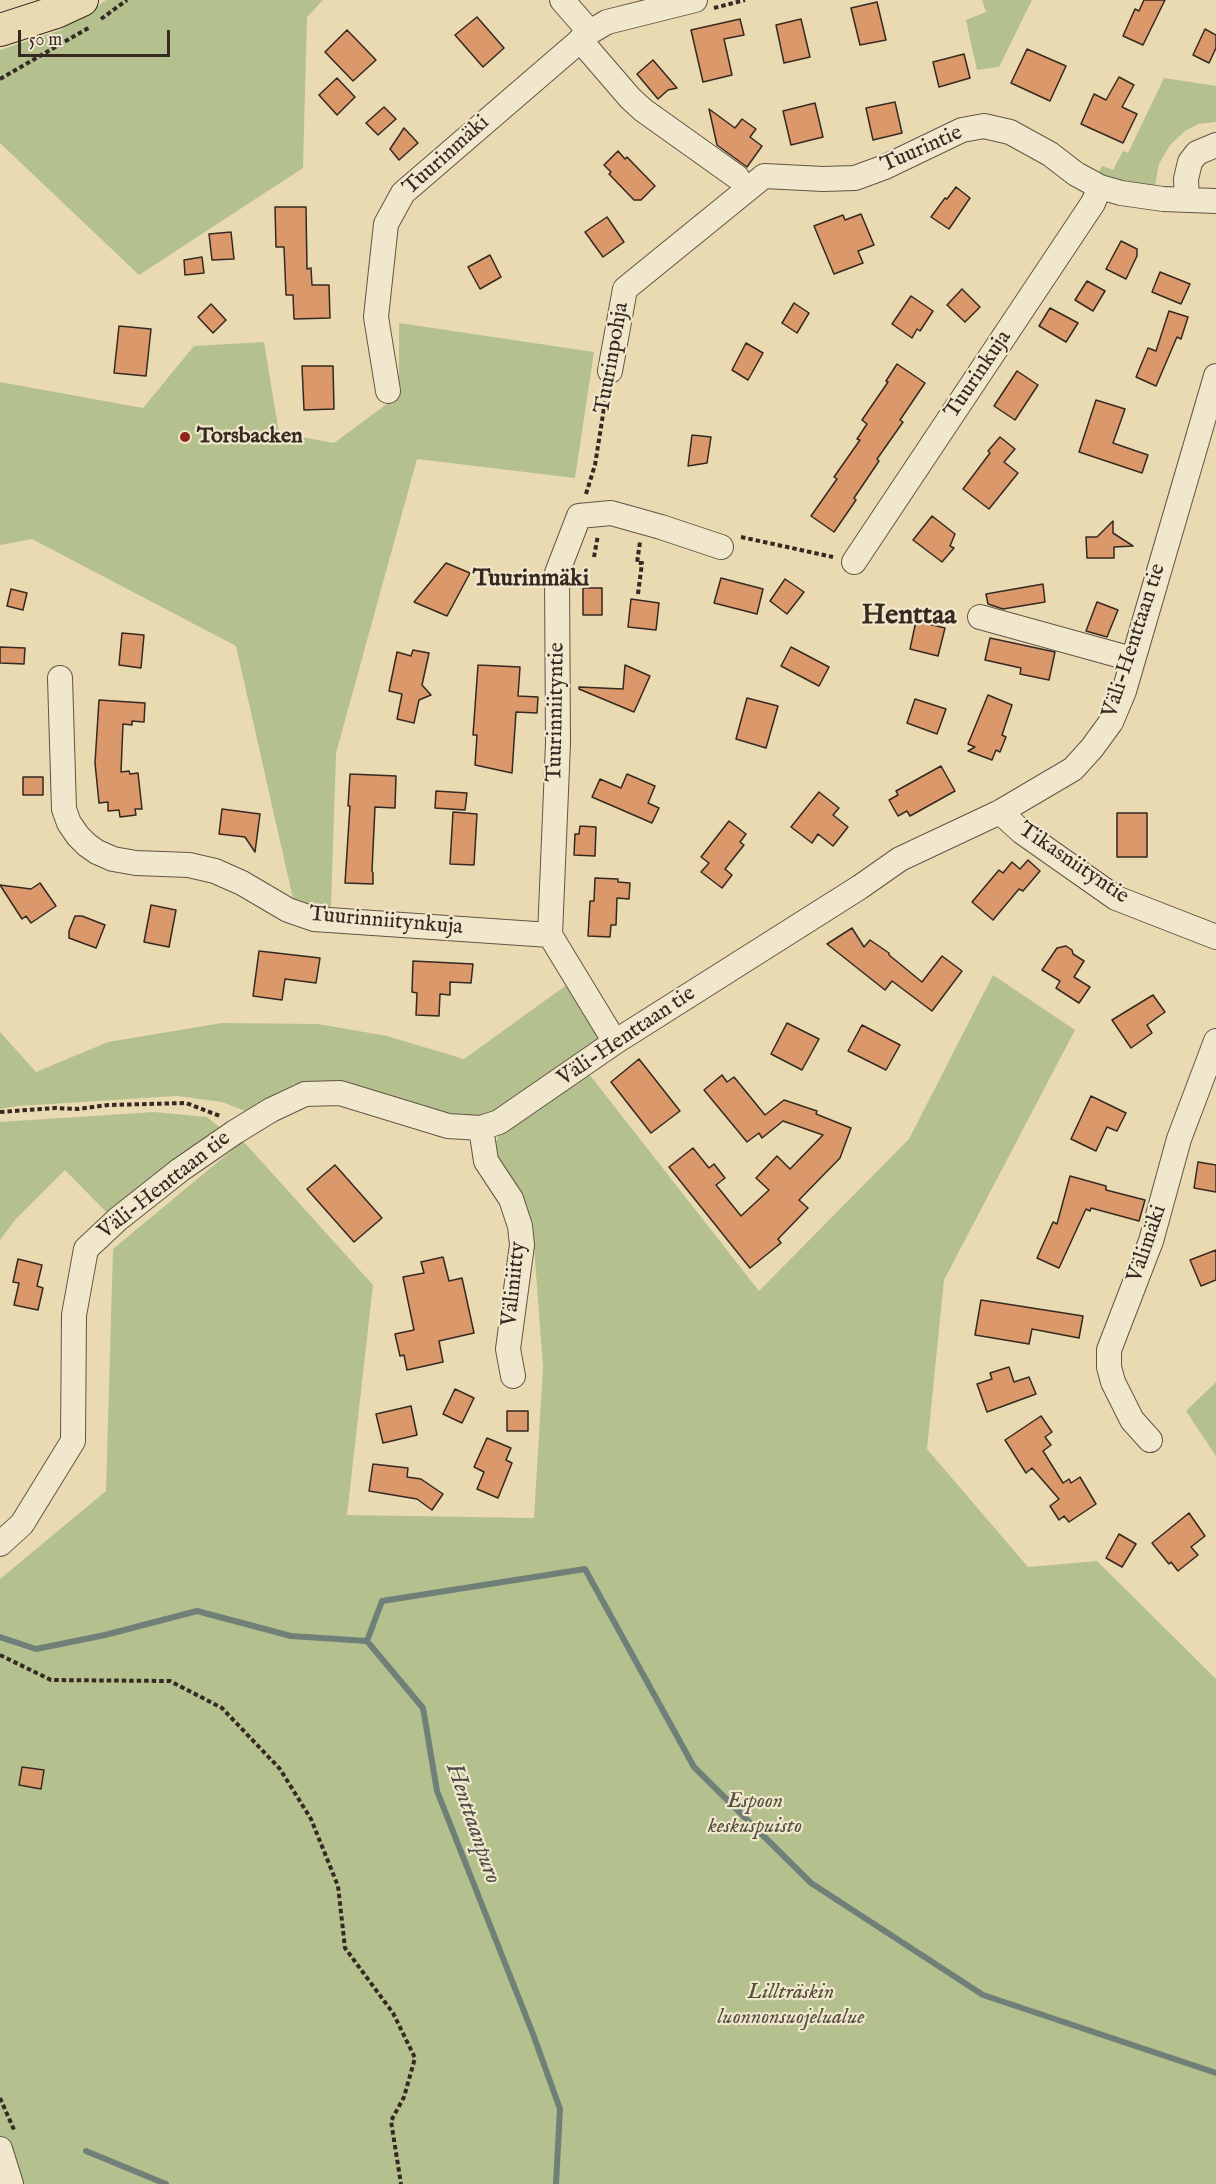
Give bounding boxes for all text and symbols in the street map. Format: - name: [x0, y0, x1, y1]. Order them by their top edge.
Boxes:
- scale bar: [21, 18, 172, 56]
- text: 50 m: [29, 29, 62, 52]
- street label: Tuurinmäki: [398, 110, 496, 202]
- street label: Tuurintie: [877, 120, 967, 180]
- street label: Tuurinpohja: [590, 300, 636, 416]
- street label: Tuurinkuja: [940, 326, 1018, 424]
- place label: Torsbacken: [197, 424, 303, 450]
- marker: Torsbacken: [178, 430, 192, 444]
- street label: Väli-Henttaan tie: [1098, 561, 1172, 721]
- district label: Tuurinmäki: [473, 566, 589, 594]
- district label: Henttaa: [862, 600, 956, 634]
- street label: Tuurinniityntie: [543, 642, 571, 782]
- street label: Tikasniityntie: [1013, 817, 1133, 911]
- street label: Tuurinniitynkuja: [308, 902, 464, 942]
- street label: Väli-Henttaan tie: [553, 981, 701, 1093]
- street label: Väli-Henttaan tie: [94, 1126, 236, 1246]
- street label: Välimäki: [1123, 1202, 1173, 1286]
- street label: Väliniitty: [497, 1240, 533, 1328]
- water label: Henttaanpuro: [438, 1760, 506, 1888]
- park label: Espoon keskuspuisto: [708, 1789, 802, 1840]
- park label: Lillträskin luonnonsuojelualue: [717, 1980, 865, 2032]

